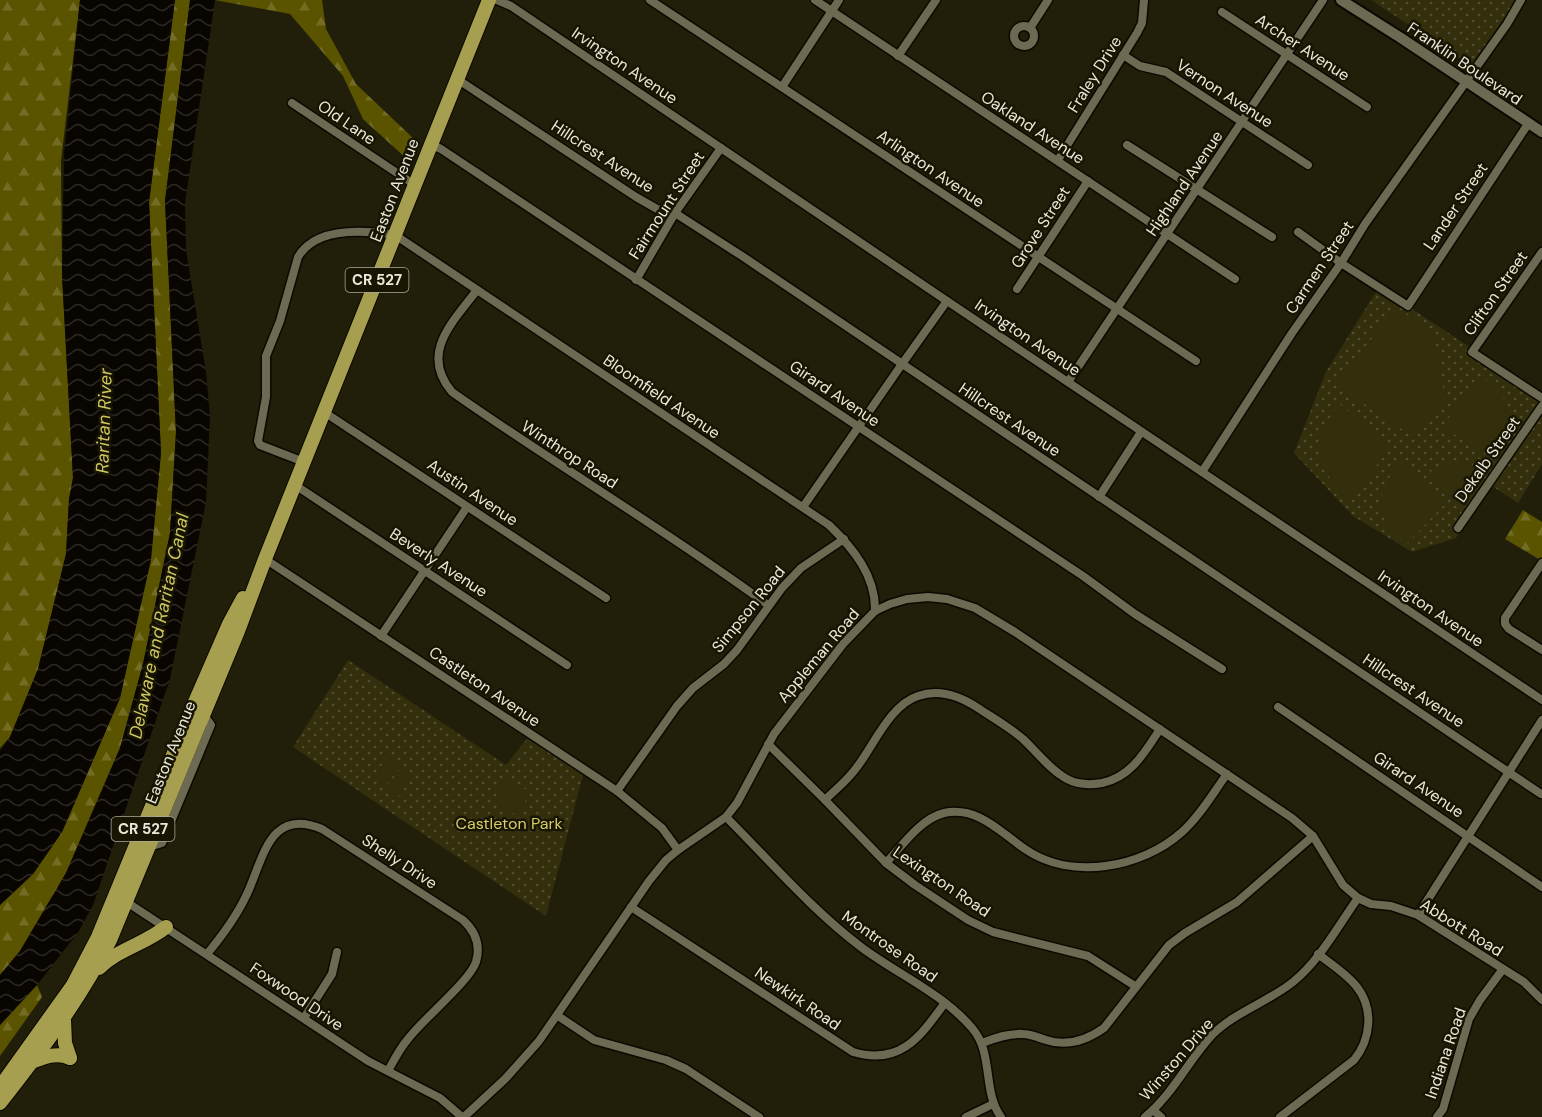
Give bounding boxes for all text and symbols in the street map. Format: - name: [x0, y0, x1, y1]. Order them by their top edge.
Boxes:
- street label: Archer Avenue: [1252, 9, 1354, 86]
- street label: Franklin Boulevard: [1403, 17, 1526, 110]
- street label: Irvington Avenue: [568, 22, 682, 109]
- street label: Fraley Drive: [1063, 32, 1126, 117]
- street label: Vernon Avenue: [1172, 54, 1277, 132]
- street label: Oakland Avenue: [977, 86, 1088, 169]
- street label: Old Lane: [314, 95, 380, 149]
- street label: Hillcrest Avenue: [547, 115, 658, 197]
- street label: Arlington Avenue: [873, 125, 989, 212]
- street label: Highland Avenue: [1141, 126, 1228, 240]
- street label: Easton Avenue: [365, 136, 424, 245]
- street label: Fairmount Street: [624, 147, 709, 263]
- street label: Lander Street: [1418, 159, 1492, 254]
- street label: Grove Street: [1006, 182, 1075, 272]
- street label: Carmen Street: [1280, 217, 1358, 318]
- street label: Clifton Street: [1459, 247, 1532, 340]
- road number: CR 527: [346, 268, 409, 292]
- street label: Irvington Avenue: [971, 294, 1085, 381]
- street label: Bloomfield Avenue: [599, 349, 724, 443]
- street label: Girard Avenue: [785, 355, 884, 431]
- water label: Raritan River: [90, 367, 118, 474]
- street label: Hillcrest Avenue: [955, 378, 1065, 461]
- street label: Dekalb Street: [1450, 412, 1525, 506]
- street label: Winthrop Road: [518, 415, 622, 493]
- street label: Austin Avenue: [423, 454, 522, 531]
- water label: Delaware and Raritan Canal: [123, 510, 195, 741]
- street label: Beverly Avenue: [386, 523, 492, 602]
- street label: Simpson Road: [707, 562, 790, 657]
- street label: Irvington Avenue: [1374, 565, 1488, 652]
- street label: Appleman Road: [773, 604, 864, 707]
- street label: Castleton Avenue: [425, 641, 544, 731]
- street label: Hillcrest Avenue: [1359, 649, 1469, 732]
- street label: Easton Avenue: [140, 698, 201, 807]
- street label: Girard Avenue: [1369, 746, 1468, 822]
- park label: Castleton Park: [455, 813, 563, 834]
- road number: CR 527: [112, 817, 174, 841]
- street label: Shelly Drive: [358, 829, 441, 894]
- street label: Lexington Road: [889, 841, 994, 922]
- street label: Abbott Road: [1416, 894, 1507, 961]
- street label: Montrose Road: [838, 906, 942, 987]
- street label: Foxwood Drive: [246, 957, 348, 1035]
- street label: Newkirk Road: [751, 962, 845, 1035]
- street label: Indiana Road: [1420, 1005, 1471, 1101]
- street label: Winston Drive: [1135, 1014, 1218, 1105]

